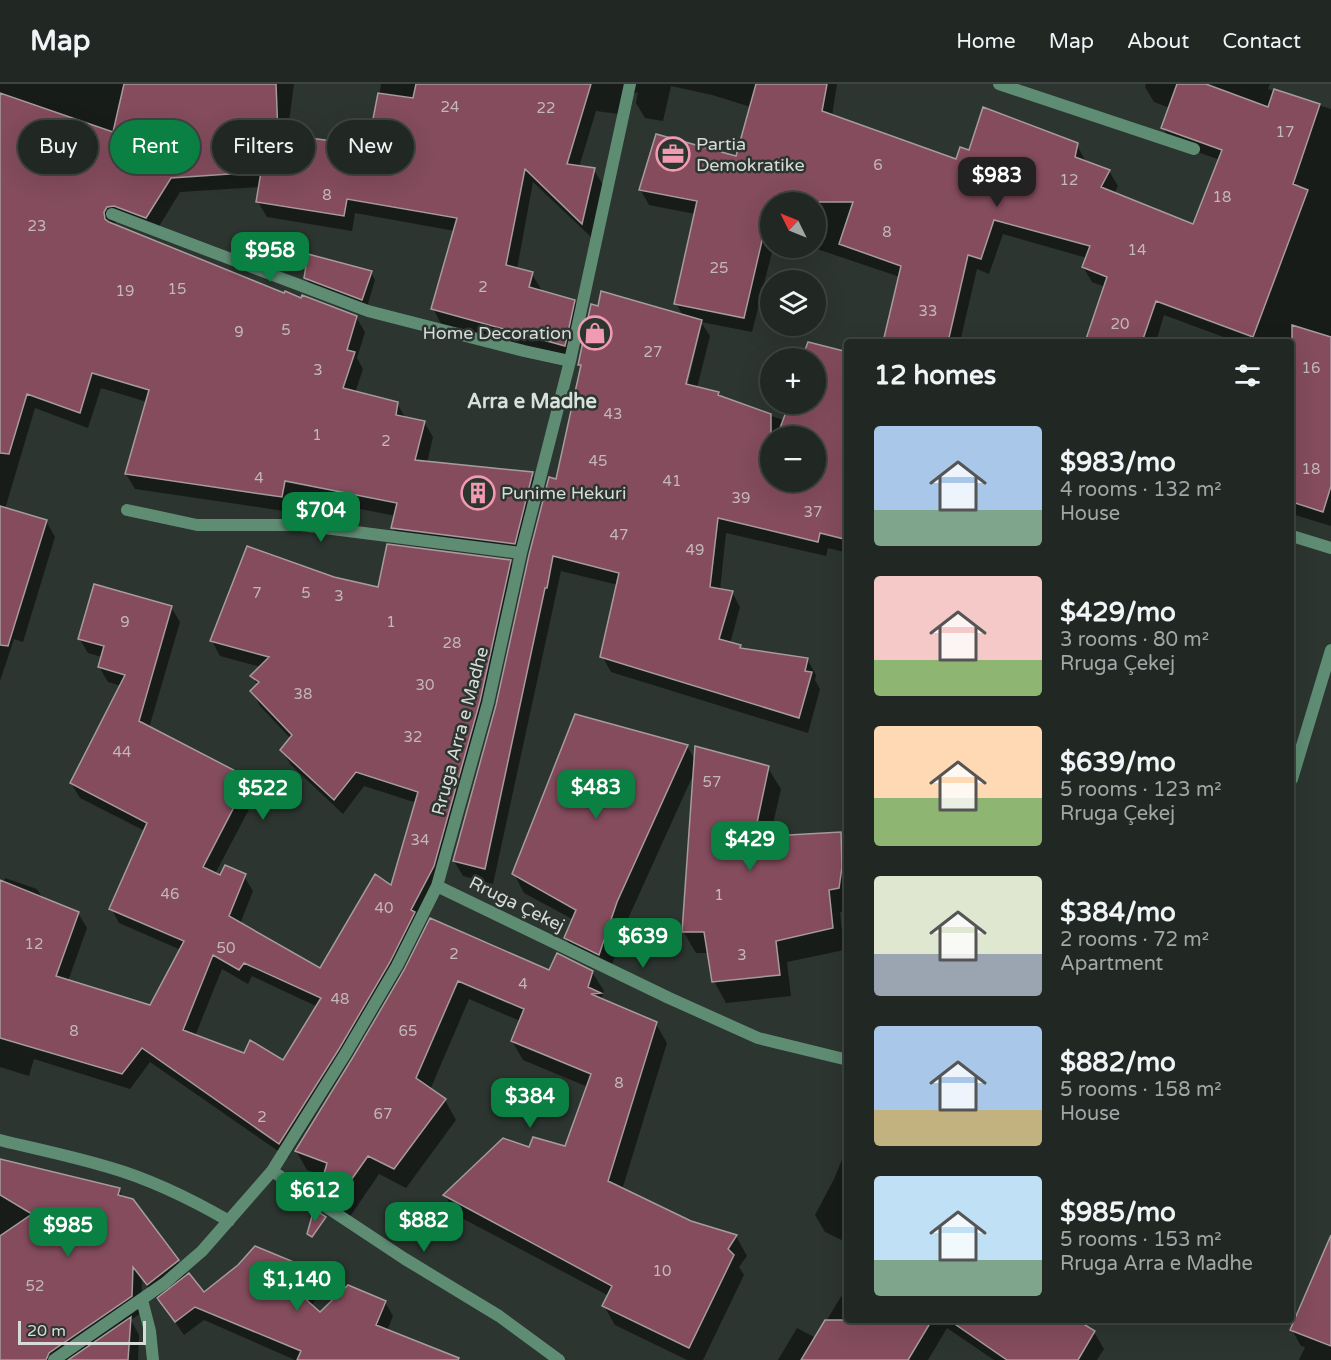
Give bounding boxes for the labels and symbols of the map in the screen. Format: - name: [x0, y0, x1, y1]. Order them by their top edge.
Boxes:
- house number: 24: [441, 98, 459, 116]
- house number: 22: [537, 99, 555, 117]
- house number: 17: [1276, 123, 1294, 141]
- place label: Partia Demokratike: [696, 133, 805, 176]
- office icon: Partia Demokratike: [655, 136, 691, 172]
- house number: 6: [873, 156, 883, 174]
- pin: $983: [961, 157, 1033, 208]
- house number: 12: [1060, 171, 1078, 189]
- house number: 8: [322, 186, 332, 204]
- house number: 18: [1213, 188, 1231, 206]
- north arrow: [760, 192, 826, 258]
- house number: 23: [28, 217, 46, 235]
- house number: 8: [882, 223, 892, 241]
- pin: $958: [234, 232, 306, 283]
- house number: 14: [1128, 241, 1146, 259]
- house number: 25: [710, 259, 728, 277]
- house number: 2: [478, 278, 488, 296]
- house number: 15: [168, 280, 186, 298]
- house number: 19: [116, 282, 134, 300]
- house number: 33: [919, 302, 937, 320]
- shop icon: Home Decoration: [577, 315, 613, 351]
- house number: 20: [1111, 315, 1129, 333]
- house number: 5: [281, 321, 291, 339]
- place label: Home Decoration: [422, 322, 572, 344]
- house number: 9: [234, 323, 244, 341]
- house number: 27: [644, 343, 662, 361]
- house number: 16: [1302, 359, 1320, 377]
- house number: 3: [313, 361, 323, 379]
- district label: Arra e Madhe: [467, 390, 597, 414]
- house number: 43: [604, 405, 622, 423]
- house number: 1: [312, 426, 322, 444]
- house number: 2: [381, 432, 391, 450]
- house number: 45: [589, 452, 607, 470]
- house number: 18: [1302, 460, 1320, 478]
- house number: 4: [254, 469, 264, 487]
- house number: 41: [663, 472, 681, 490]
- building icon: Punime Hekuri: [460, 475, 496, 511]
- place label: Punime Hekuri: [501, 482, 626, 504]
- house number: 39: [732, 489, 750, 507]
- pin: $704: [285, 492, 357, 543]
- house number: 37: [804, 503, 822, 521]
- house number: 47: [610, 526, 628, 544]
- house number: 49: [686, 541, 704, 559]
- house number: 7: [252, 584, 262, 602]
- house number: 5: [301, 584, 311, 602]
- house number: 3: [334, 587, 344, 605]
- house number: 9: [120, 613, 130, 631]
- house number: 1: [386, 613, 396, 631]
- house number: 28: [443, 634, 461, 652]
- street label: Rruga Arra e Madhe: [427, 644, 493, 818]
- house number: 30: [416, 676, 434, 694]
- house number: 38: [294, 685, 312, 703]
- house number: 32: [404, 728, 422, 746]
- house number: 44: [113, 743, 131, 761]
- pin: $483: [560, 769, 632, 820]
- pin: $522: [227, 770, 299, 821]
- house number: 57: [703, 773, 721, 791]
- pin: $429: [714, 821, 786, 872]
- house number: 34: [411, 831, 429, 849]
- street label: Rruga Çekej: [466, 871, 568, 937]
- house number: 46: [161, 885, 179, 903]
- house number: 1: [714, 886, 724, 904]
- house number: 40: [375, 899, 393, 917]
- pin: $639: [607, 918, 679, 969]
- house number: 12: [25, 935, 43, 953]
- house number: 50: [217, 939, 235, 957]
- house number: 2: [449, 945, 459, 963]
- house number: 3: [737, 946, 747, 964]
- house number: 4: [518, 975, 528, 993]
- house number: 48: [331, 990, 349, 1008]
- house number: 8: [69, 1022, 79, 1040]
- house number: 65: [399, 1022, 417, 1040]
- house number: 8: [614, 1074, 624, 1092]
- pin: $384: [494, 1078, 566, 1129]
- house number: 67: [374, 1105, 392, 1123]
- house number: 2: [257, 1108, 267, 1126]
- pin: $612: [279, 1172, 351, 1223]
- pin: $882: [388, 1202, 460, 1253]
- pin: $985: [32, 1207, 104, 1258]
- pin: $1,140: [248, 1261, 346, 1312]
- house number: 10: [653, 1262, 671, 1280]
- house number: 52: [26, 1277, 44, 1295]
- scale bar: [18, 1318, 146, 1346]

